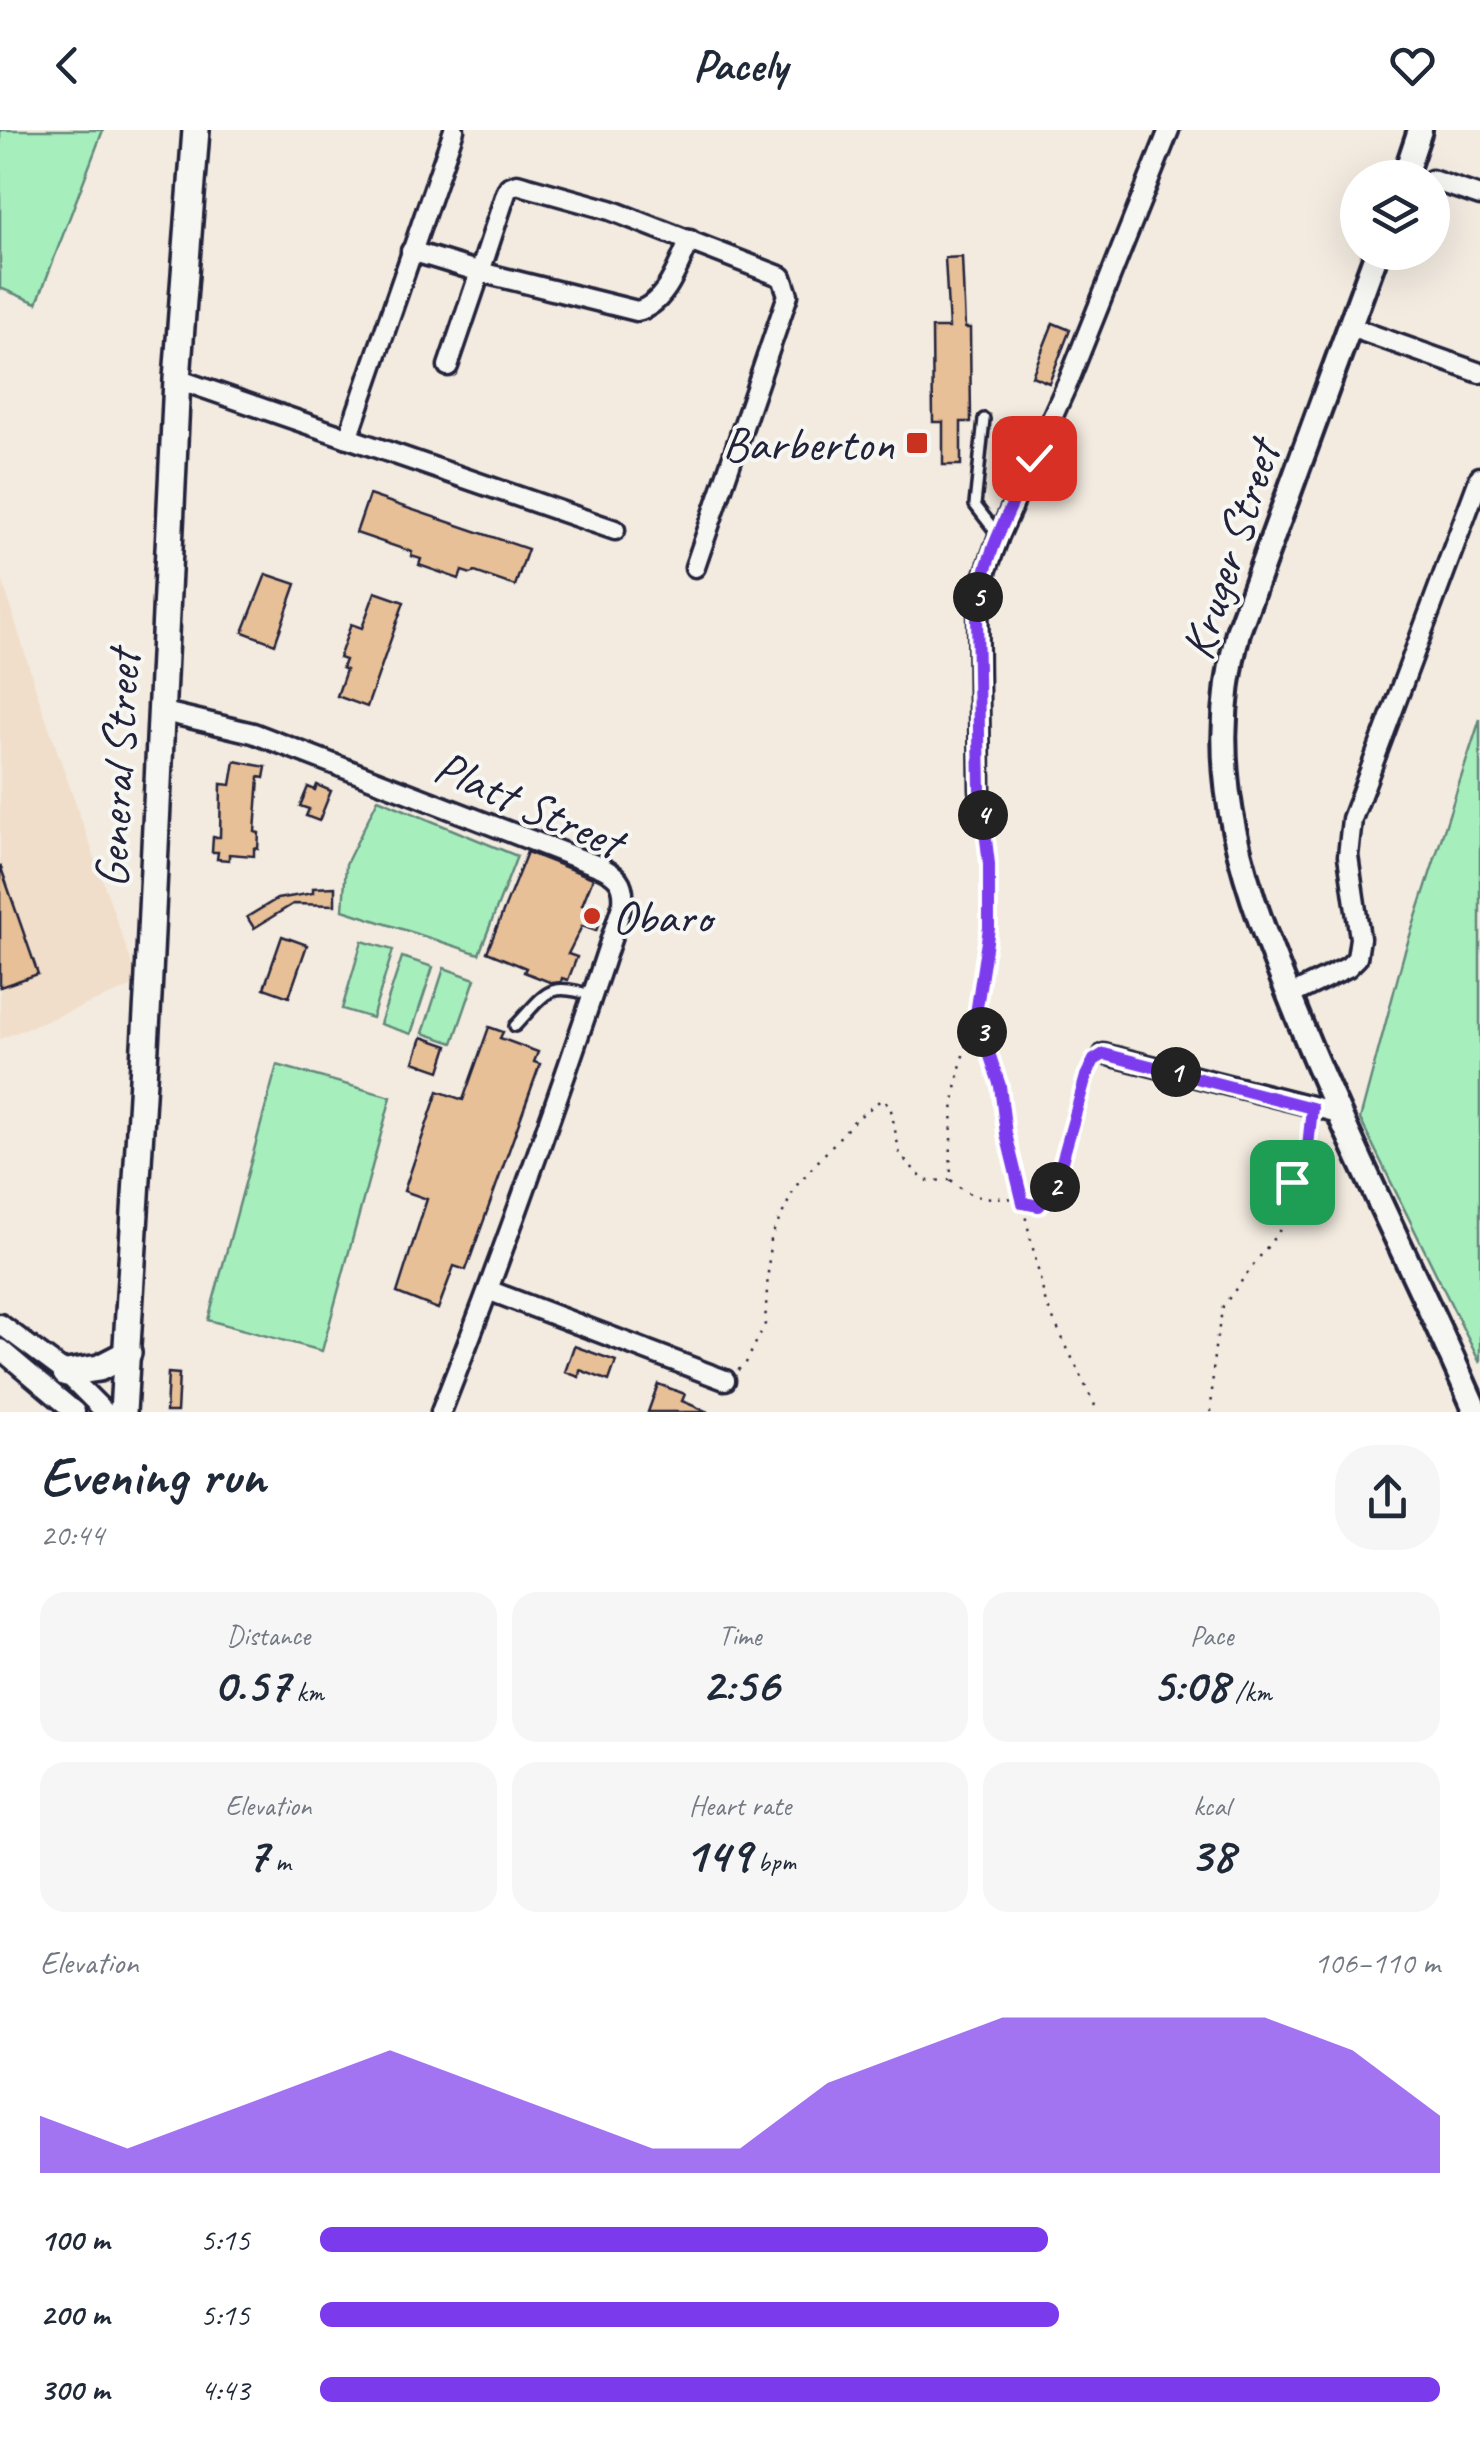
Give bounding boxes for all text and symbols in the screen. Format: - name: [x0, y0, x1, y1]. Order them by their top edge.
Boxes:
- text: Pacely: [693, 37, 787, 94]
- icon: back: [40, 38, 95, 93]
- icon: heart: [1385, 38, 1440, 93]
- map controls: [1340, 160, 1450, 270]
- button: layers: [1340, 160, 1450, 270]
- place label: Barberton: [723, 414, 894, 474]
- pin: [992, 416, 1077, 501]
- street label: Kruger Street: [1167, 428, 1295, 667]
- marker: Barberton: [904, 430, 930, 456]
- icon: check: [1007, 431, 1062, 486]
- pin: 5: [953, 572, 1003, 622]
- text: 5: [972, 579, 984, 614]
- street label: General Street: [81, 643, 153, 889]
- street label: Platt Street: [426, 736, 637, 874]
- pin: 4: [958, 790, 1008, 840]
- text: 4: [977, 797, 989, 832]
- place label: Obaro: [612, 887, 716, 947]
- marker: Obaro: [581, 905, 603, 927]
- pin: 3: [957, 1007, 1007, 1057]
- text: 3: [976, 1014, 988, 1049]
- pin: 1: [1151, 1047, 1201, 1097]
- text: 1: [1170, 1054, 1182, 1089]
- pin: [1250, 1140, 1335, 1225]
- icon: arrive: [1265, 1155, 1320, 1210]
- pin: 2: [1030, 1162, 1080, 1212]
- text: 2: [1049, 1169, 1061, 1204]
- text: Evening run: [40, 1441, 265, 1511]
- button: share: [1335, 1445, 1440, 1550]
- text: 20:44: [40, 1514, 104, 1555]
- text: Distance: [227, 1618, 310, 1653]
- text: Time: [719, 1618, 761, 1653]
- text: Pace: [1190, 1618, 1233, 1653]
- text: 0.57: [213, 1653, 289, 1716]
- text: 2:56: [701, 1653, 779, 1716]
- text: 5:08: [1152, 1653, 1228, 1716]
- text: km: [289, 1674, 324, 1709]
- text: /km: [1228, 1674, 1272, 1709]
- text: Elevation: [225, 1788, 311, 1823]
- text: Heart rate: [689, 1788, 791, 1823]
- text: kcal: [1193, 1788, 1230, 1823]
- text: 7: [246, 1823, 268, 1886]
- text: 149: [684, 1823, 751, 1886]
- text: 38: [1189, 1823, 1234, 1886]
- text: m: [268, 1844, 291, 1879]
- text: bpm: [751, 1844, 796, 1879]
- text: Elevation: [40, 1942, 138, 1983]
- text: 106–110 m: [1314, 1942, 1440, 1983]
- text: 100 m: [40, 2219, 109, 2260]
- text: 5:15: [200, 2219, 250, 2260]
- text: 200 m: [40, 2294, 109, 2335]
- text: 5:15: [200, 2294, 250, 2335]
- text: 300 m: [40, 2369, 109, 2410]
- text: 4:43: [200, 2369, 250, 2410]

